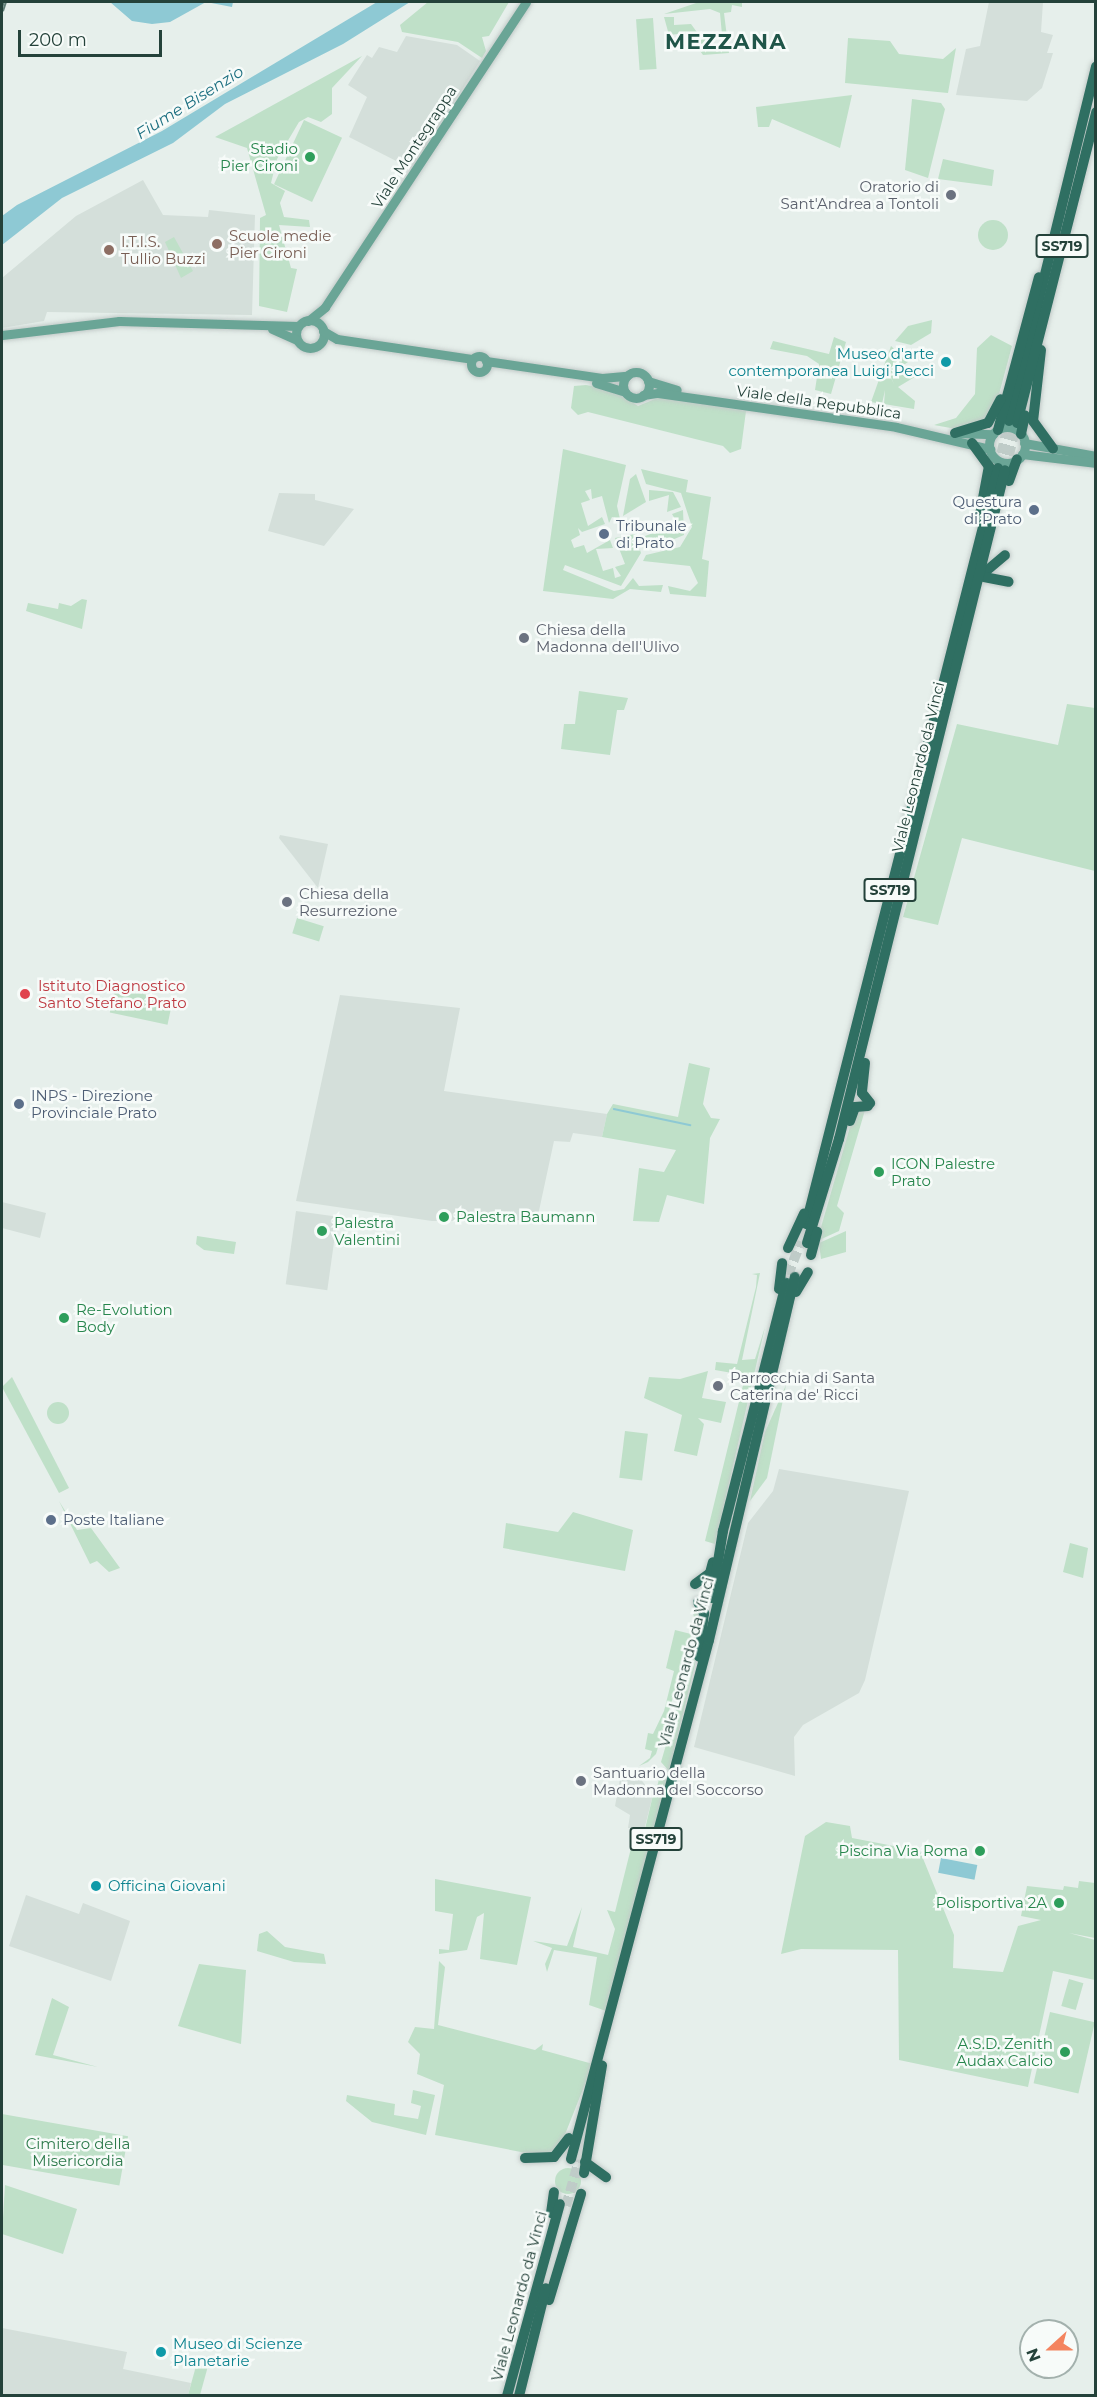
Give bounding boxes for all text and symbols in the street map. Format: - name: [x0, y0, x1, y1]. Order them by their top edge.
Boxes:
- scale bar: [21, 18, 165, 56]
- text: 200 m: [29, 29, 87, 51]
- district label: MEZZANA: [665, 29, 787, 55]
- water label: Fiume Bisenzio: [133, 62, 247, 144]
- street label: Viale Montegrappa: [368, 82, 460, 212]
- place label: Stadio Pier Cironi: [220, 139, 298, 174]
- marker: Stadio Pier Cironi: [303, 150, 317, 164]
- place label: Oratorio di Sant'Andrea a Tontoli: [780, 177, 939, 212]
- marker: Oratorio di Sant'Andrea a Tontoli: [944, 188, 958, 202]
- place label: Scuole medie Pier Cironi: [229, 226, 331, 261]
- place label: I.T.I.S. Tullio Buzzi: [121, 232, 206, 267]
- road number: SS719: [1035, 235, 1089, 257]
- marker: Scuole medie Pier Cironi: [210, 237, 224, 251]
- marker: I.T.I.S. Tullio Buzzi: [102, 243, 116, 257]
- place label: Museo d'arte contemporanea Luigi Pecci: [728, 344, 934, 379]
- marker: Museo d'arte contemporanea Luigi Pecci: [939, 355, 953, 369]
- street label: Viale della Repubblica: [736, 382, 902, 422]
- place label: Questura di Prato: [953, 492, 1022, 527]
- marker: Questura di Prato: [1027, 503, 1041, 517]
- place label: Tribunale di Prato: [616, 516, 687, 551]
- marker: Tribunale di Prato: [597, 527, 611, 541]
- place label: Chiesa della Madonna dell'Ulivo: [536, 620, 679, 655]
- marker: Chiesa della Madonna dell'Ulivo: [517, 631, 531, 645]
- street label: Viale Leonardo da Vinci: [888, 680, 948, 854]
- road number: SS719: [863, 879, 917, 901]
- place label: Chiesa della Resurrezione: [299, 884, 397, 919]
- marker: Chiesa della Resurrezione: [280, 895, 294, 909]
- place label: Istituto Diagnostico Santo Stefano Prato: [38, 976, 187, 1011]
- marker: Istituto Diagnostico Santo Stefano Prato: [16, 985, 34, 1003]
- place label: INPS - Direzione Provinciale Prato: [31, 1086, 157, 1121]
- marker: INPS - Direzione Provinciale Prato: [12, 1097, 26, 1111]
- place label: ICON Palestre Prato: [891, 1154, 995, 1189]
- marker: ICON Palestre Prato: [872, 1165, 886, 1179]
- place label: Palestra Baumann: [456, 1208, 595, 1226]
- marker: Palestra Baumann: [437, 1210, 451, 1224]
- place label: Palestra Valentini: [334, 1213, 400, 1248]
- marker: Palestra Valentini: [315, 1224, 329, 1238]
- place label: Re-Evolution Body: [76, 1300, 173, 1335]
- marker: Re-Evolution Body: [57, 1311, 71, 1325]
- place label: Parrocchia di Santa Caterina de' Ricci: [730, 1368, 875, 1403]
- marker: Parrocchia di Santa Caterina de' Ricci: [711, 1379, 725, 1393]
- place label: Poste Italiane: [63, 1511, 164, 1529]
- marker: Poste Italiane: [44, 1513, 58, 1527]
- street label: Viale Leonardo da Vinci: [655, 1575, 717, 1749]
- place label: Santuario della Madonna del Soccorso: [593, 1763, 763, 1798]
- marker: Santuario della Madonna del Soccorso: [574, 1774, 588, 1788]
- road number: SS719: [629, 1828, 683, 1850]
- place label: Piscina Via Roma: [839, 1842, 968, 1860]
- marker: Piscina Via Roma: [973, 1844, 987, 1858]
- place label: Officina Giovani: [108, 1877, 226, 1895]
- marker: Officina Giovani: [89, 1879, 103, 1893]
- place label: Polisportiva 2A: [936, 1894, 1047, 1912]
- marker: Polisportiva 2A: [1052, 1896, 1066, 1910]
- place label: A.S.D. Zenith Audax Calcio: [956, 2034, 1053, 2069]
- marker: A.S.D. Zenith Audax Calcio: [1058, 2045, 1072, 2059]
- park label: Cimitero della Misericordia: [26, 2134, 130, 2169]
- street label: Viale Leonardo da Vinci: [488, 2209, 550, 2383]
- north arrow: [1019, 2319, 1079, 2379]
- place label: Museo di Scienze Planetarie: [173, 2334, 303, 2369]
- marker: Museo di Scienze Planetarie: [154, 2345, 168, 2359]
- text: N: [1022, 2345, 1045, 2364]

